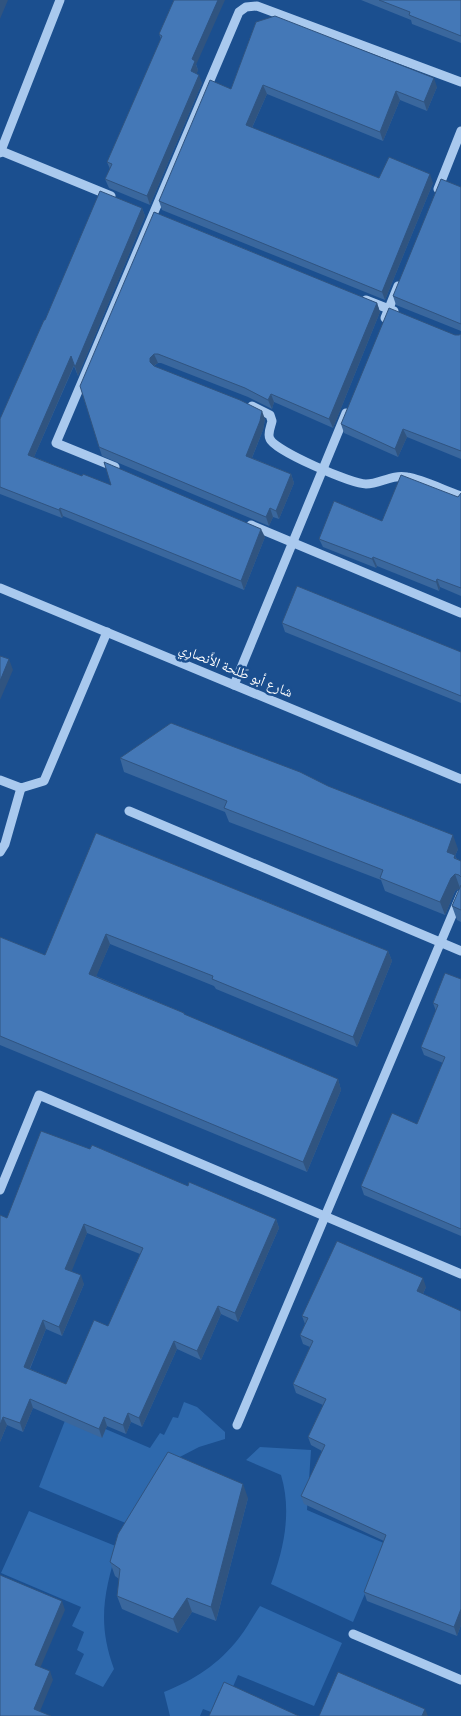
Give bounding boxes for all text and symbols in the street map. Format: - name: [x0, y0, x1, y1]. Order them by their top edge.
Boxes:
- street label: شارع أبو طَلحة الأَنصارِي: [175, 639, 296, 703]

